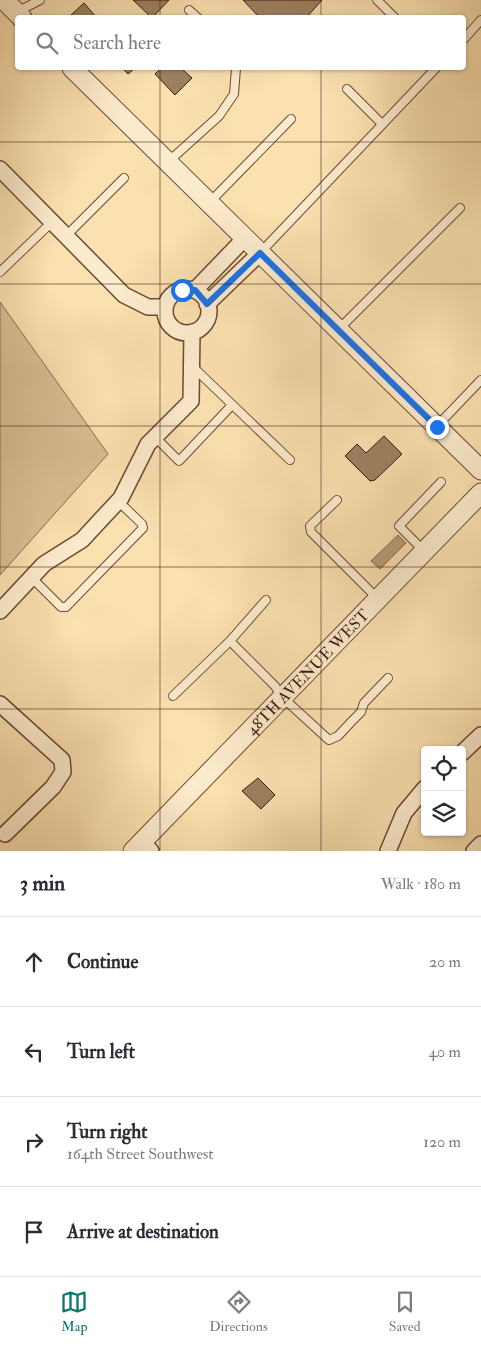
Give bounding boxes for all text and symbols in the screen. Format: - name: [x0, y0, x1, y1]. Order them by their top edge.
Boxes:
- search box: [15, 15, 466, 70]
- icon: search: [33, 29, 61, 57]
- text: Search here: [73, 31, 161, 55]
- route start: [171, 279, 194, 302]
- route end: [426, 416, 449, 439]
- street label: 48TH AVENUE WEST: [242, 605, 374, 740]
- map controls: [421, 746, 466, 836]
- button: locate: [421, 746, 466, 791]
- button: layers: [421, 791, 466, 836]
- text: 3 min: [20, 870, 65, 897]
- text: Walk · 180 m: [381, 874, 461, 894]
- icon: ahead: [20, 948, 48, 976]
- text: Continue: [67, 950, 138, 974]
- text: 20 m: [429, 952, 461, 972]
- icon: left: [20, 1038, 48, 1066]
- text: Turn left: [67, 1040, 135, 1064]
- text: 40 m: [428, 1042, 461, 1062]
- text: Turn right: [67, 1120, 147, 1144]
- icon: right: [20, 1128, 48, 1156]
- text: 120 m: [423, 1132, 461, 1152]
- text: 164th Street Southwest: [67, 1144, 214, 1164]
- icon: arrive: [20, 1218, 48, 1246]
- text: Arrive at destination: [67, 1220, 219, 1244]
- tab: Map: [60, 1288, 88, 1335]
- tab: Directions: [209, 1288, 268, 1335]
- tab: Saved: [389, 1288, 421, 1335]

